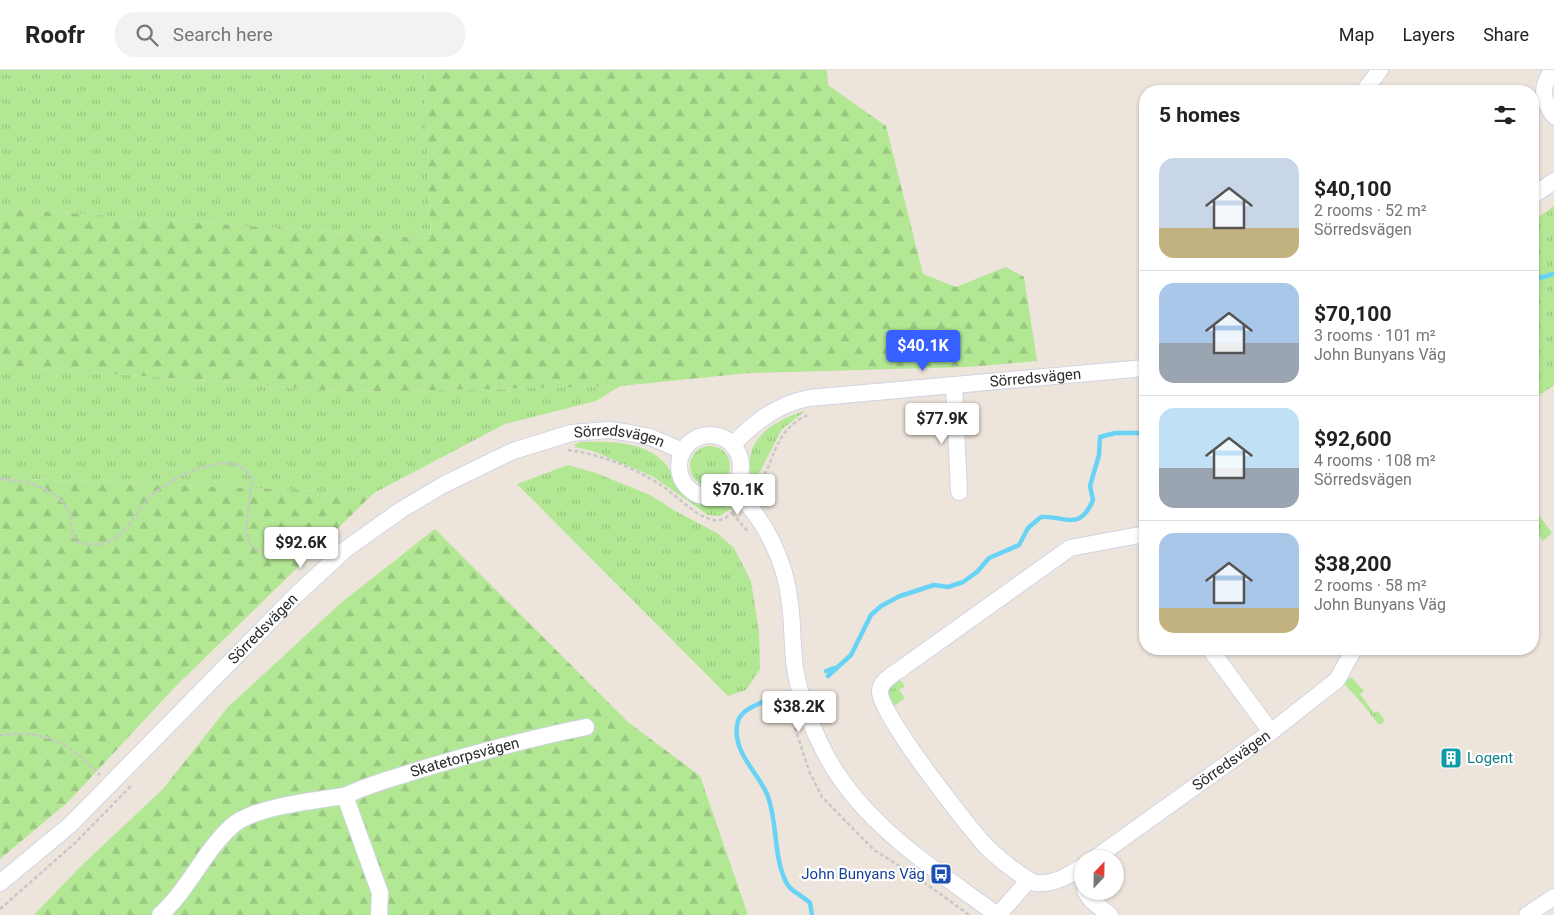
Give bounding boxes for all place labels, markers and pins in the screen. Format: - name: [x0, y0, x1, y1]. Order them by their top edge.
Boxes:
- pin: $40.1K: [882, 330, 964, 372]
- pin: $77.9K: [901, 402, 983, 445]
- pin: $70.1K: [697, 474, 779, 516]
- pin: $92.6K: [260, 526, 342, 569]
- pin: $38.2K: [758, 690, 840, 733]
- building icon: Logent: [1439, 746, 1463, 770]
- place label: Logent: [1467, 749, 1513, 767]
- bus stop icon: John Bunyans Väg: [929, 862, 953, 886]
- place label: John Bunyans Väg: [801, 865, 925, 883]

